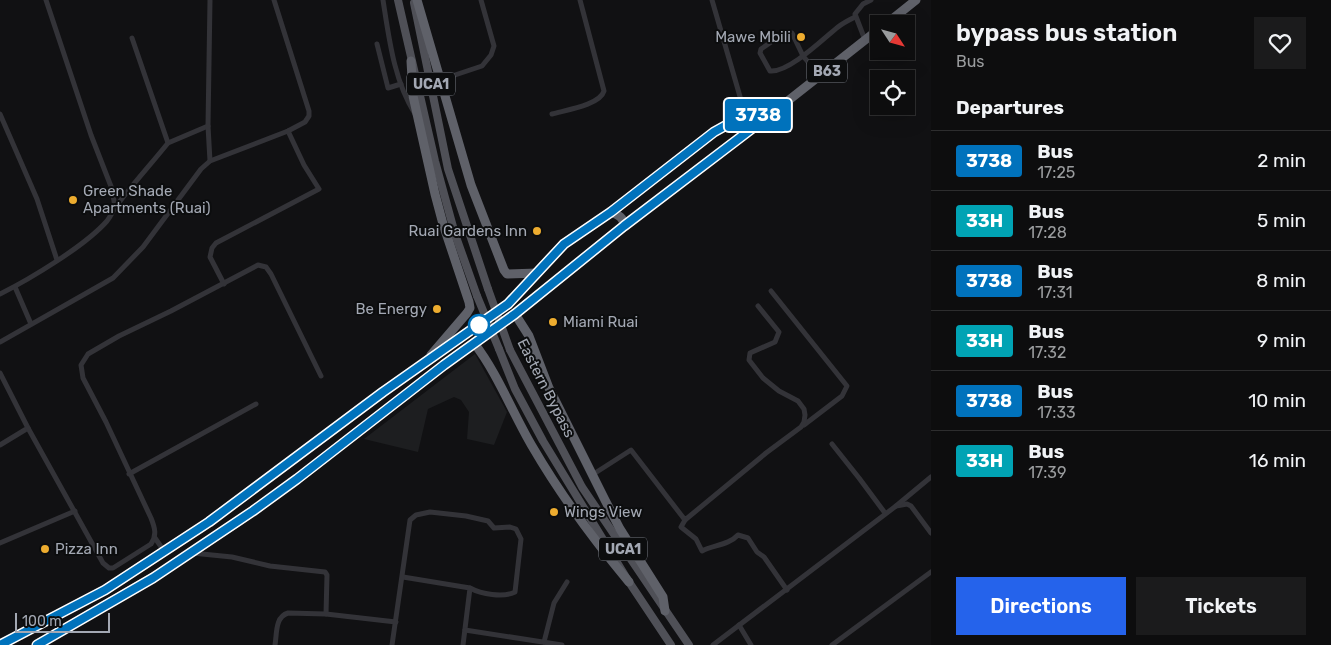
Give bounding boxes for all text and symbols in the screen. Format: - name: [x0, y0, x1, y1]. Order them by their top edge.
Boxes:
- north arrow: [870, 15, 915, 60]
- map controls: [870, 15, 915, 115]
- button: heart: [1254, 17, 1306, 69]
- text: bypass bus station: [956, 19, 1177, 47]
- place label: Mawe Mbili: [715, 28, 791, 46]
- marker: Mawe Mbili: [795, 31, 807, 43]
- text: Bus: [956, 52, 984, 71]
- road number: B63: [807, 59, 847, 82]
- button: locate: [870, 70, 915, 115]
- road number: UCA1: [407, 72, 455, 96]
- text: Departures: [956, 96, 1064, 119]
- line badge: 3738: [723, 99, 793, 131]
- text: 3738: [735, 104, 781, 126]
- text: Bus: [1037, 140, 1073, 163]
- text: 2 min: [1257, 149, 1306, 172]
- text: 3738: [966, 150, 1012, 172]
- text: 17:25: [1037, 163, 1075, 182]
- place label: Green Shade Apartments (Ruai): [83, 182, 211, 217]
- marker: Green Shade Apartments (Ruai): [67, 194, 79, 206]
- text: Bus: [1028, 200, 1064, 223]
- text: 5 min: [1257, 209, 1306, 232]
- text: 33H: [966, 210, 1003, 232]
- place label: Ruai Gardens Inn: [409, 222, 527, 240]
- text: 17:28: [1028, 223, 1067, 242]
- marker: Ruai Gardens Inn: [531, 225, 543, 237]
- text: Bus: [1037, 260, 1073, 283]
- text: 8 min: [1256, 269, 1306, 292]
- text: 3738: [966, 270, 1012, 292]
- text: 17:31: [1037, 283, 1073, 302]
- place label: Be Energy: [356, 300, 427, 318]
- marker: Be Energy: [431, 303, 443, 315]
- place label: Miami Ruai: [563, 313, 638, 331]
- unlabelled marker: [468, 314, 490, 336]
- marker: Miami Ruai: [547, 316, 559, 328]
- text: Bus: [1028, 320, 1064, 343]
- text: 9 min: [1257, 329, 1306, 352]
- text: 33H: [966, 330, 1003, 352]
- street label: Eastern Bypass: [513, 336, 579, 441]
- text: 17:32: [1028, 343, 1066, 362]
- text: Bus: [1037, 380, 1073, 403]
- text: 10 min: [1248, 389, 1306, 412]
- text: 3738: [966, 390, 1012, 412]
- text: 17:33: [1037, 403, 1076, 422]
- text: Bus: [1028, 440, 1064, 463]
- text: 16 min: [1249, 449, 1306, 472]
- text: 33H: [966, 450, 1003, 472]
- text: 17:39: [1028, 463, 1066, 482]
- place label: Wings View: [564, 503, 642, 521]
- marker: Wings View: [548, 506, 560, 518]
- road number: UCA1: [599, 538, 647, 560]
- place label: Pizza Inn: [55, 540, 118, 558]
- marker: Pizza Inn: [39, 543, 51, 555]
- button: Directions: [956, 577, 1126, 635]
- button: Tickets: [1136, 577, 1306, 635]
- scale bar: [15, 610, 110, 633]
- text: 100 m: [22, 613, 62, 630]

